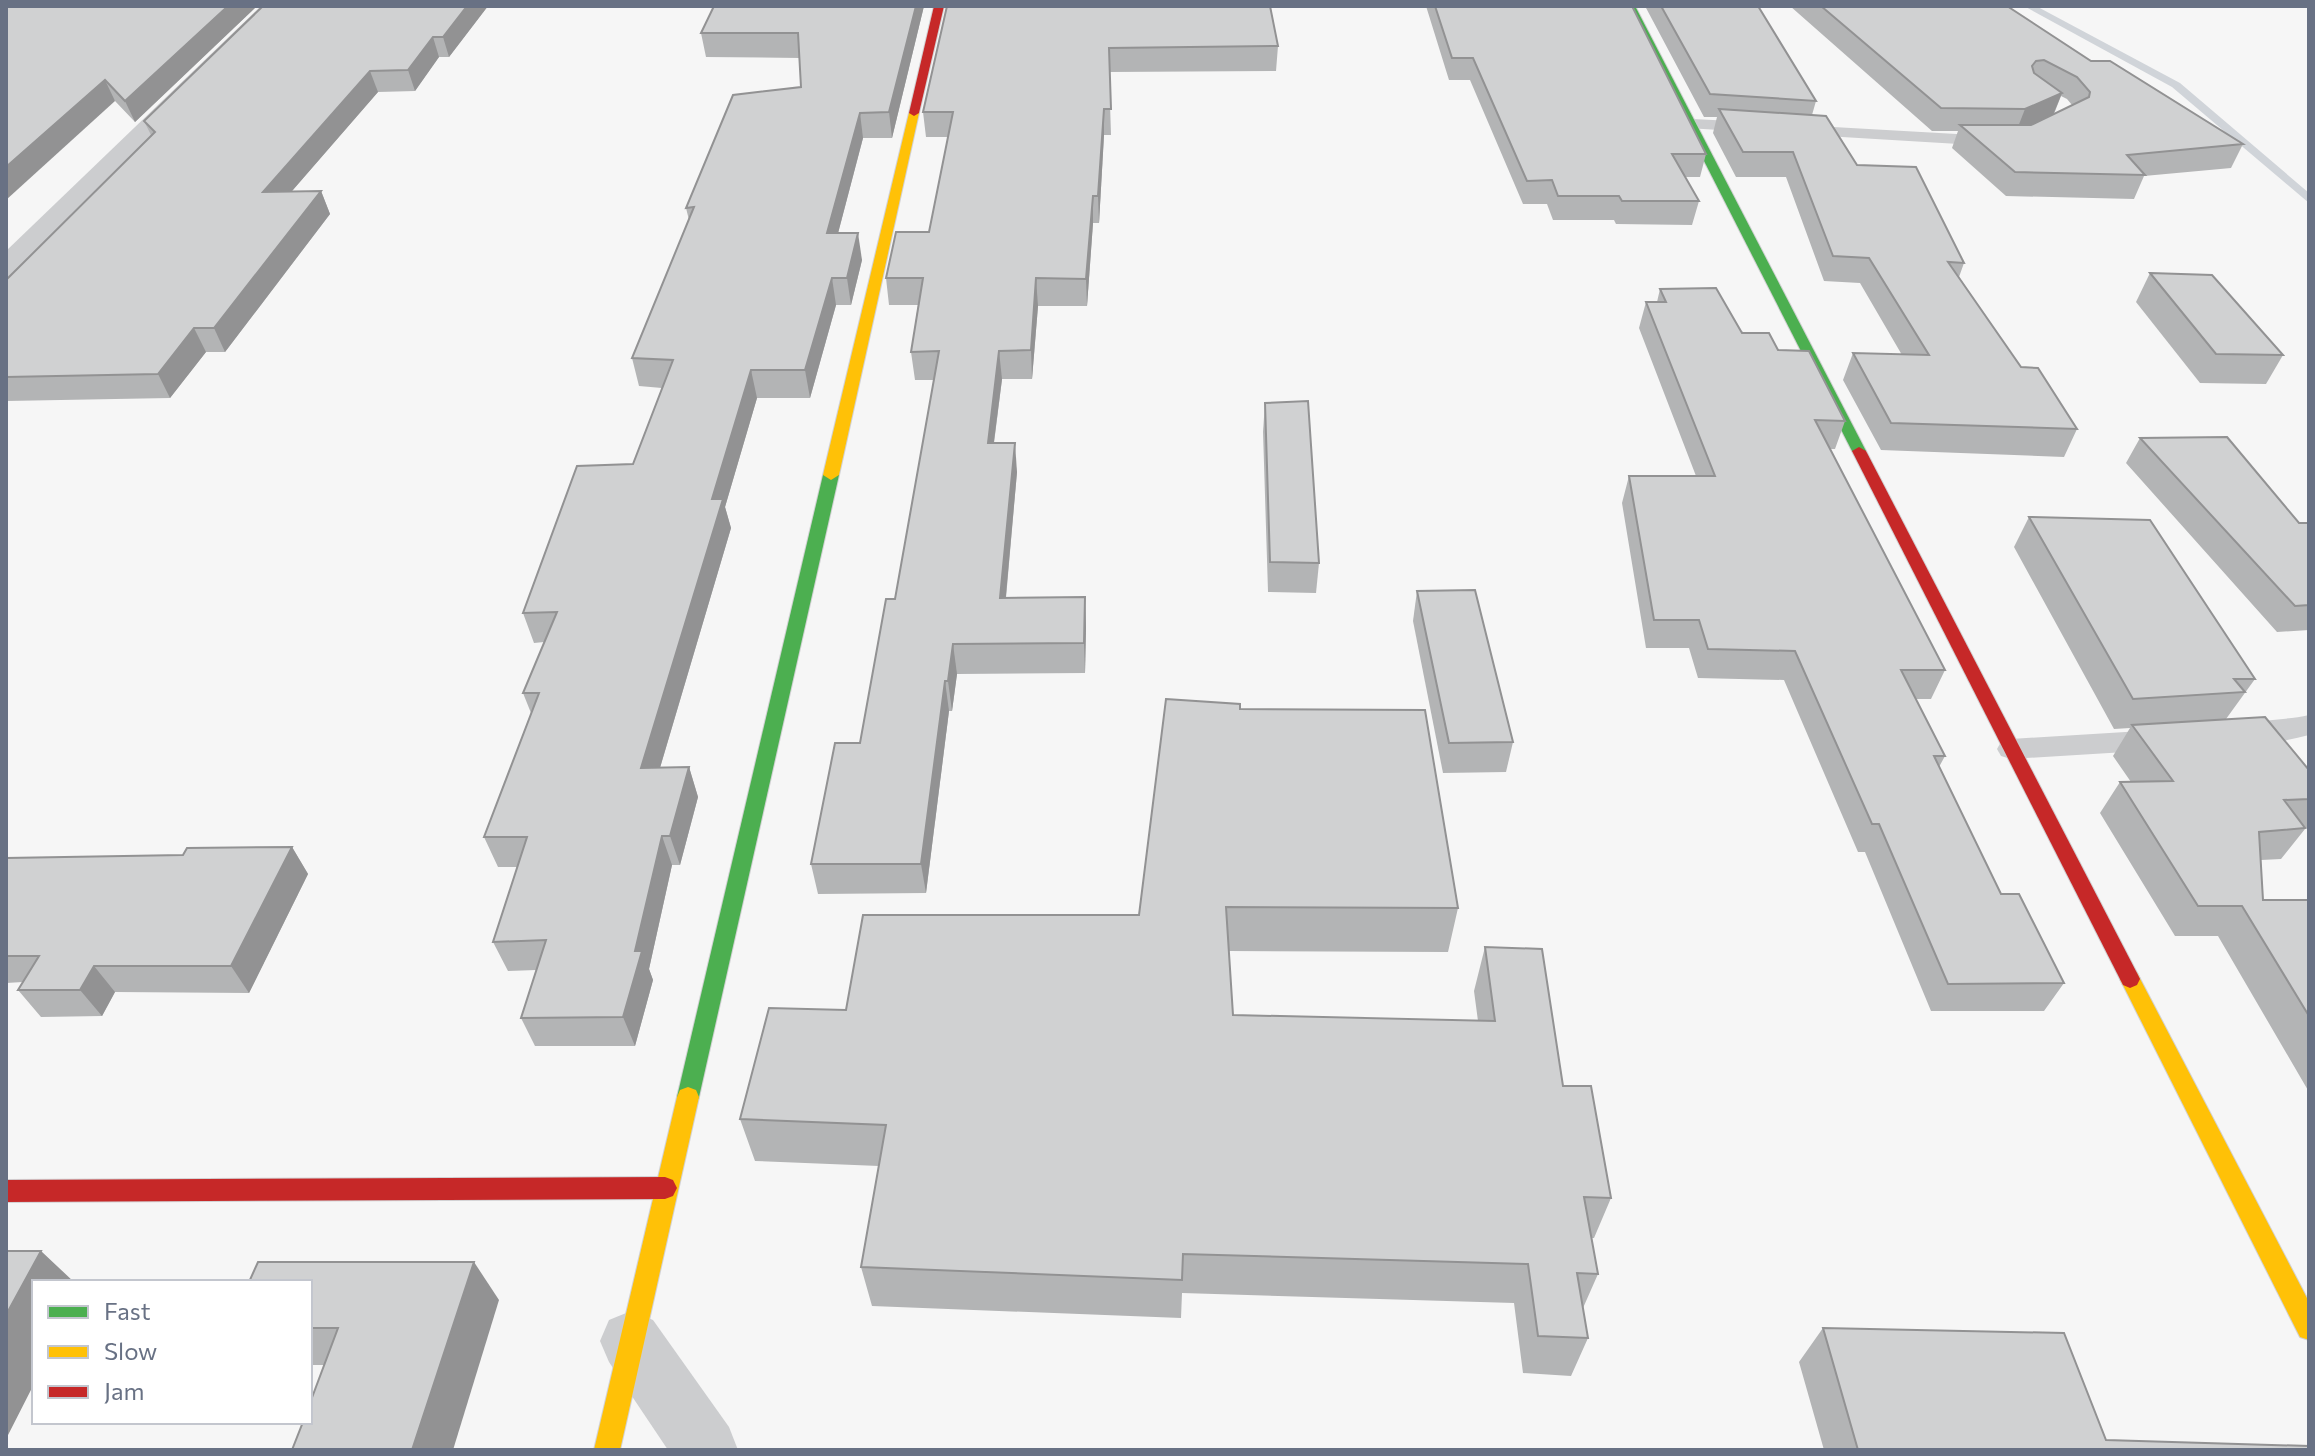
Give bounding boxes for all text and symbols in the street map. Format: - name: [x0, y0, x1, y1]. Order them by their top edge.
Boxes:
- legend: [32, 1280, 312, 1424]
- text: Fast: [104, 1296, 151, 1325]
- text: Slow: [104, 1336, 157, 1365]
- text: Jam: [104, 1376, 144, 1405]

